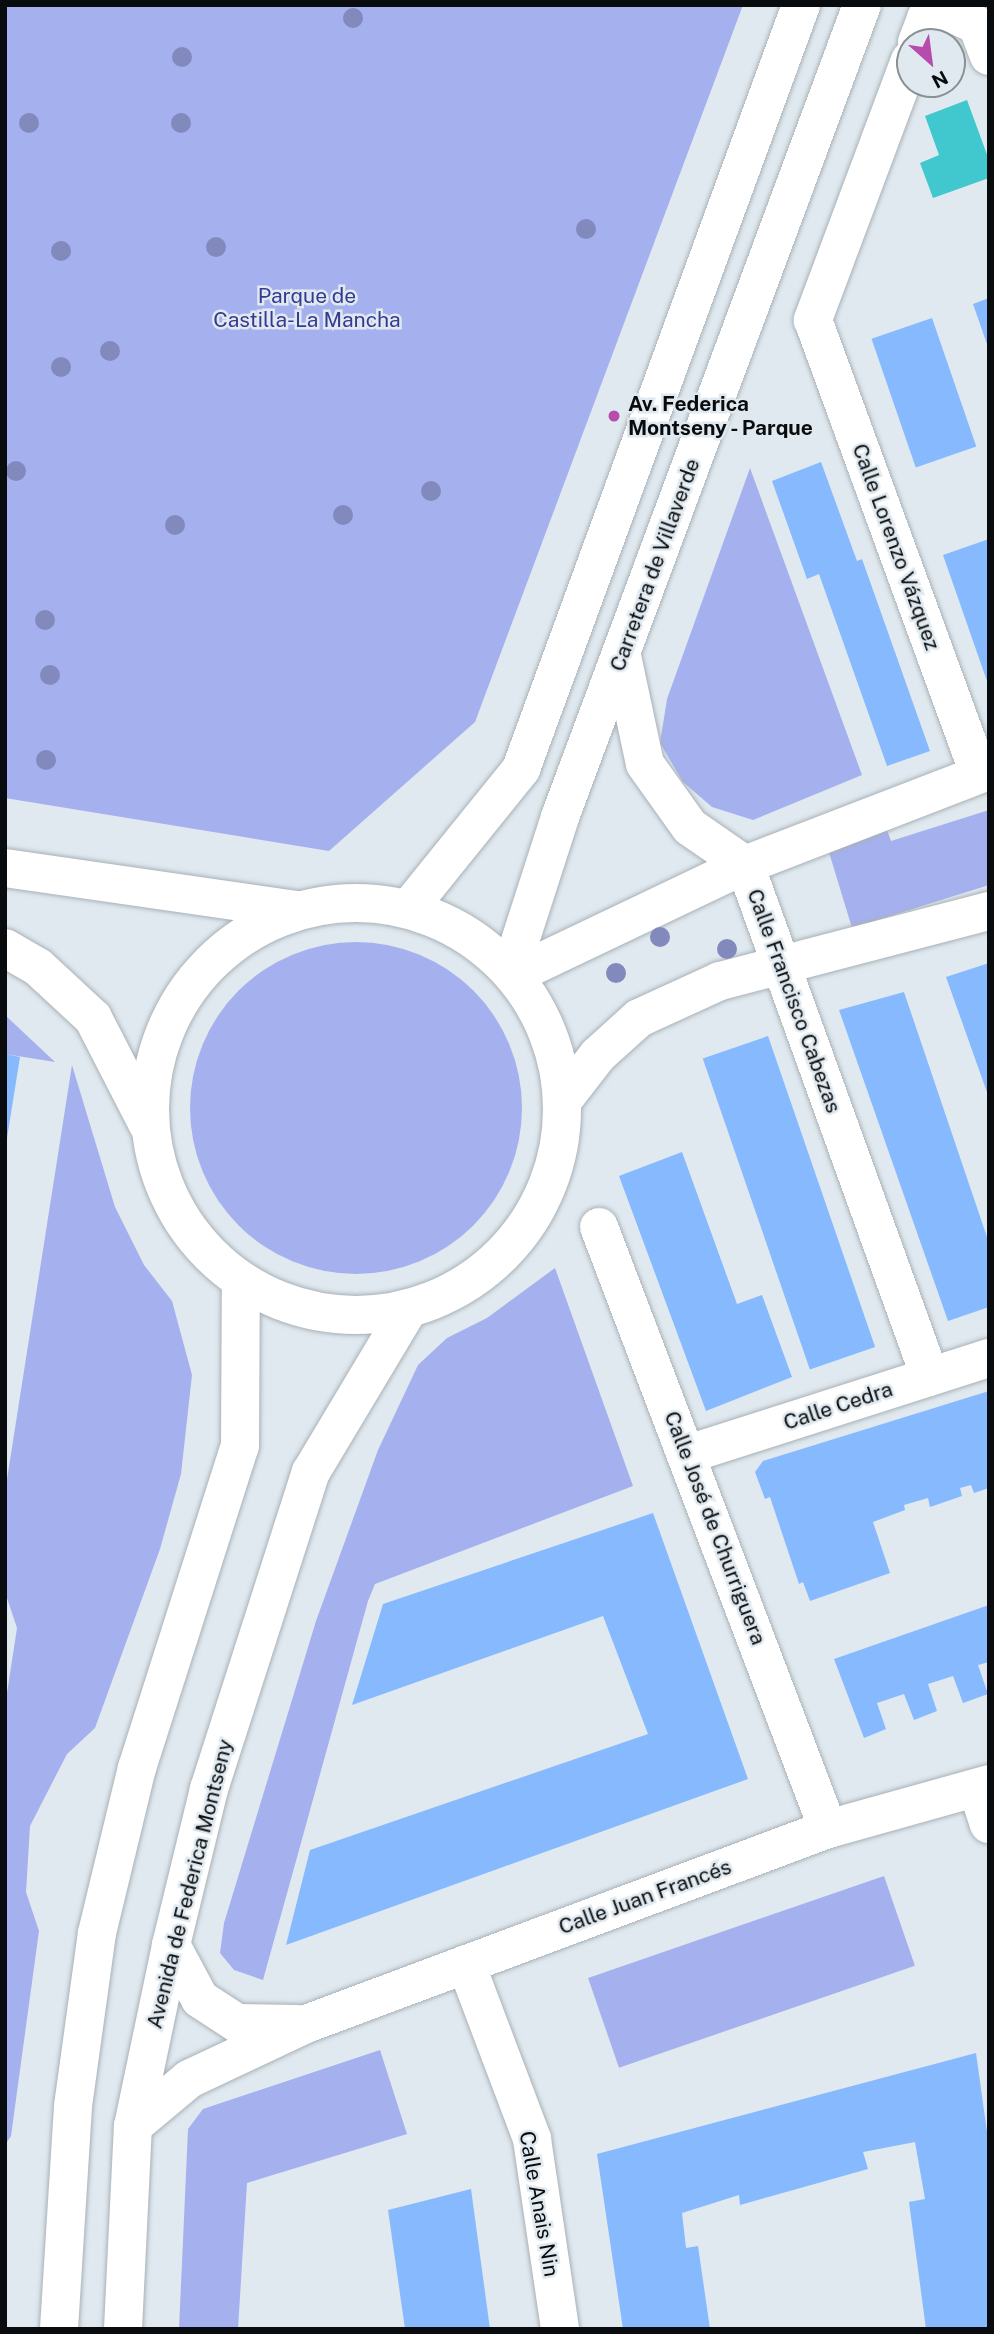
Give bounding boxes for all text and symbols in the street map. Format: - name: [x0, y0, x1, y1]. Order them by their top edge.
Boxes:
- north arrow: [896, 28, 966, 98]
- text: N: [928, 67, 952, 93]
- park label: Parque de Castilla-La Mancha: [213, 283, 401, 333]
- place label: Av. Federica Montseny - Parque: [628, 391, 816, 441]
- marker: Av. Federica Montseny - Parque: [606, 408, 622, 424]
- street label: Calle Lorenzo Vázquez: [847, 440, 945, 654]
- street label: Carretera de Villaverde: [605, 455, 705, 675]
- street label: Calle Francisco Cabezas: [742, 885, 846, 1117]
- street label: Calle Cedra: [780, 1377, 896, 1435]
- street label: Calle José de Churriguera: [659, 1407, 771, 1649]
- street label: Avenida de Federica Montseny: [142, 1737, 238, 2031]
- street label: Calle Juan Francés: [555, 1854, 735, 1940]
- street label: Calle Anais Nin: [514, 2129, 564, 2279]

